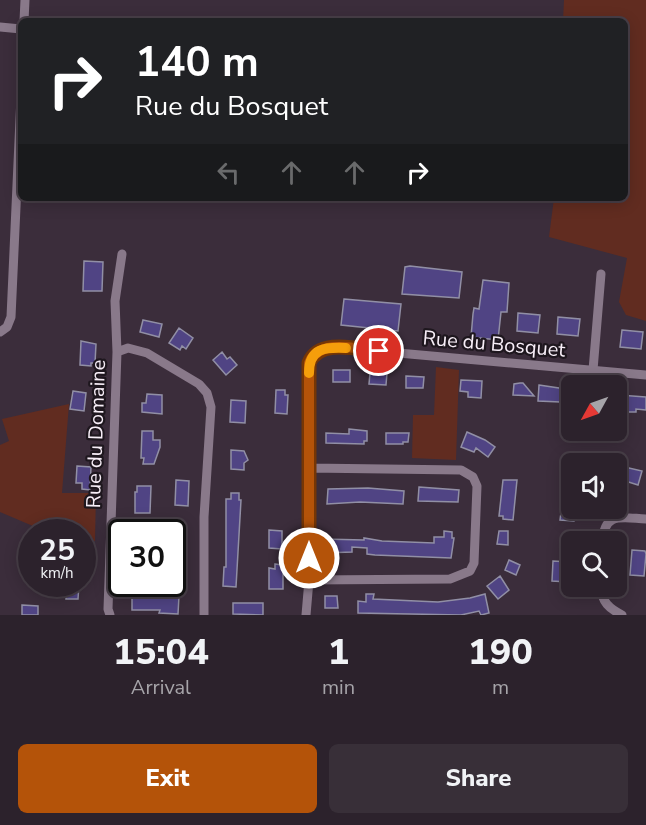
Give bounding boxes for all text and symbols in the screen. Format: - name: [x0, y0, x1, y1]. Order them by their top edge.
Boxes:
- text: 140 m: [135, 34, 259, 91]
- icon: right: [36, 42, 114, 120]
- text: Rue du Bosquet: [135, 88, 328, 125]
- icon: left: [212, 156, 245, 189]
- icon: ahead: [275, 156, 308, 189]
- icon: ahead: [338, 156, 371, 189]
- icon: right: [401, 156, 434, 189]
- street label: Rue du Bosquet: [422, 324, 567, 364]
- pin: [353, 325, 404, 376]
- icon: arrive: [362, 334, 395, 367]
- street label: Rue du Domaine: [80, 359, 112, 509]
- north arrow: [561, 375, 627, 441]
- map controls: [561, 375, 627, 597]
- button: sound: [561, 453, 627, 519]
- speed limit sign: 30: [108, 519, 186, 597]
- position arrow: [277, 526, 341, 590]
- text: 25: [39, 530, 75, 571]
- button: search: [561, 531, 627, 597]
- text: km/h: [40, 563, 74, 583]
- text: 15:04: [113, 628, 209, 677]
- text: 1: [328, 628, 349, 677]
- text: 190: [468, 628, 533, 677]
- text: Arrival: [131, 674, 191, 701]
- text: min: [322, 674, 355, 701]
- text: m: [492, 674, 509, 701]
- button: Exit: [18, 744, 317, 813]
- button: Share: [329, 744, 628, 813]

